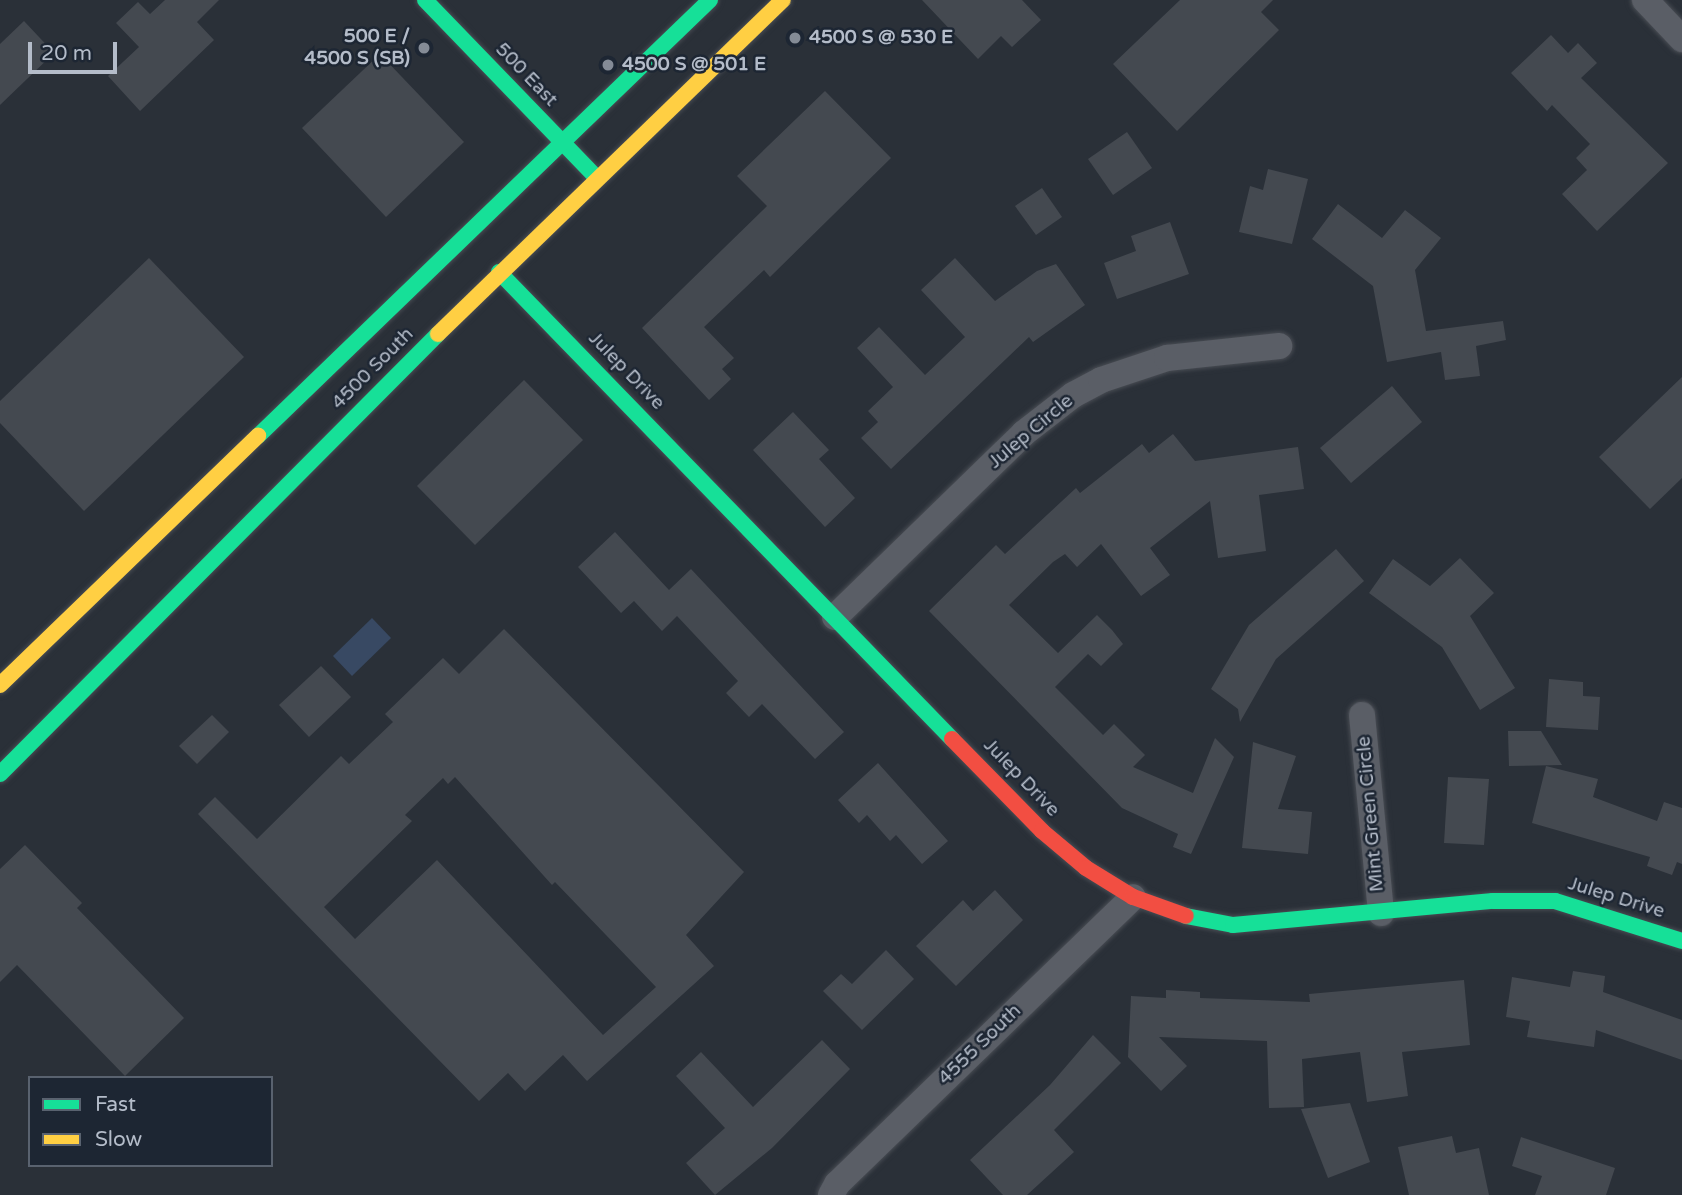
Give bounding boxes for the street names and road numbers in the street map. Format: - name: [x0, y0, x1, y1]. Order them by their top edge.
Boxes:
- street label: 500 East: [490, 38, 562, 112]
- street label: 4500 South: [327, 323, 419, 415]
- street label: Julep Drive: [583, 327, 669, 415]
- street label: Julep Circle: [984, 390, 1078, 474]
- street label: Julep Drive: [978, 734, 1064, 822]
- street label: Mint Green Circle: [1353, 735, 1389, 893]
- street label: Julep Drive: [1565, 873, 1667, 923]
- street label: 4555 South: [934, 1000, 1026, 1090]

